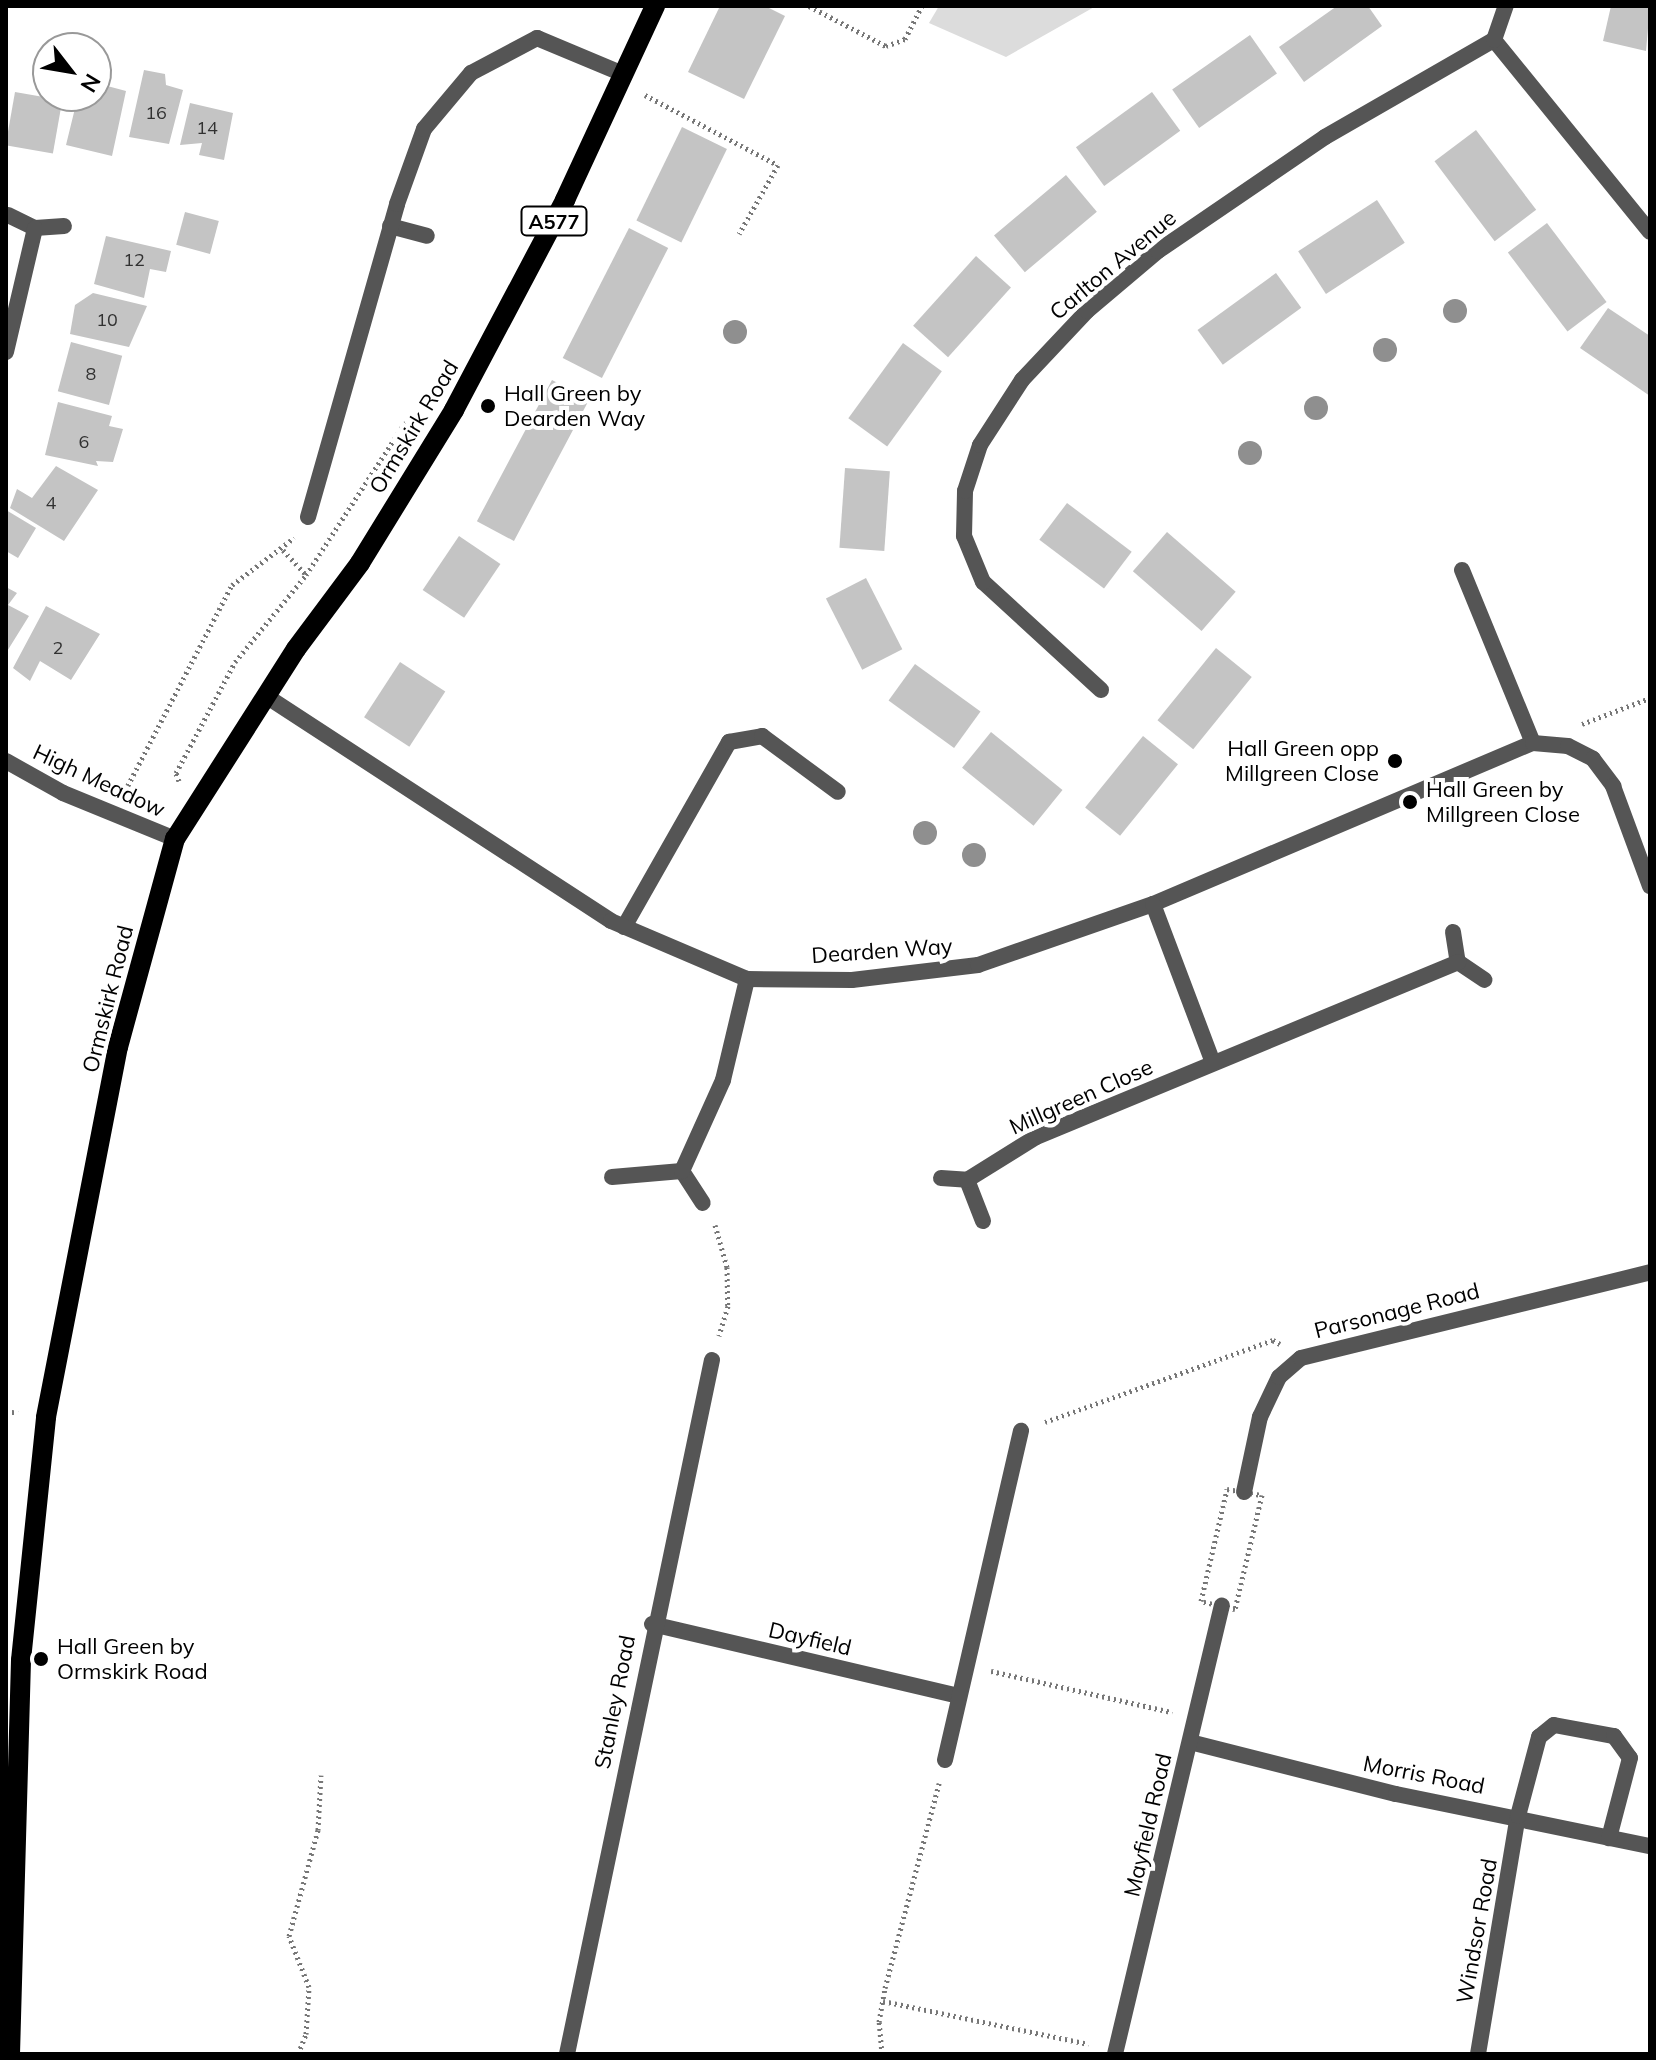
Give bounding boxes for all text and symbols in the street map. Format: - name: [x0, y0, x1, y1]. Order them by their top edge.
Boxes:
- north arrow: [32, 32, 112, 112]
- text: N: [75, 69, 107, 98]
- house number: 16: [145, 102, 167, 124]
- house number: 14: [196, 117, 218, 139]
- road number: A577: [520, 205, 588, 237]
- street label: Carlton Avenue: [1045, 205, 1181, 325]
- house number: 12: [123, 249, 145, 271]
- house number: 10: [96, 309, 118, 331]
- street label: Ormskirk Road: [364, 356, 464, 498]
- house number: 8: [86, 363, 96, 385]
- place label: Hall Green by Dearden Way: [504, 380, 645, 432]
- marker: Hall Green by Dearden Way: [479, 397, 497, 415]
- house number: 6: [79, 431, 89, 453]
- house number: 4: [46, 492, 56, 514]
- house number: 2: [53, 637, 63, 659]
- place label: Hall Green opp Millgreen Close: [1225, 735, 1379, 786]
- street label: High Meadow: [29, 739, 169, 823]
- marker: Hall Green opp Millgreen Close: [1386, 752, 1404, 770]
- place label: Hall Green by Millgreen Close: [1426, 776, 1580, 828]
- marker: Hall Green by Millgreen Close: [1401, 793, 1419, 811]
- street label: Ormskirk Road: [77, 923, 139, 1075]
- street label: Dearden Way: [811, 933, 953, 969]
- street label: Millgreen Close: [1005, 1054, 1157, 1140]
- street label: Parsonage Road: [1312, 1278, 1482, 1344]
- street label: Dayfield: [766, 1617, 854, 1661]
- place label: Hall Green by Ormskirk Road: [57, 1633, 208, 1684]
- street label: Stanley Road: [589, 1633, 641, 1771]
- marker: Hall Green by Ormskirk Road: [32, 1650, 50, 1668]
- street label: Morris Road: [1361, 1750, 1487, 1800]
- street label: Mayfield Road: [1119, 1751, 1177, 1899]
- street label: Windsor Road: [1451, 1856, 1503, 2006]

